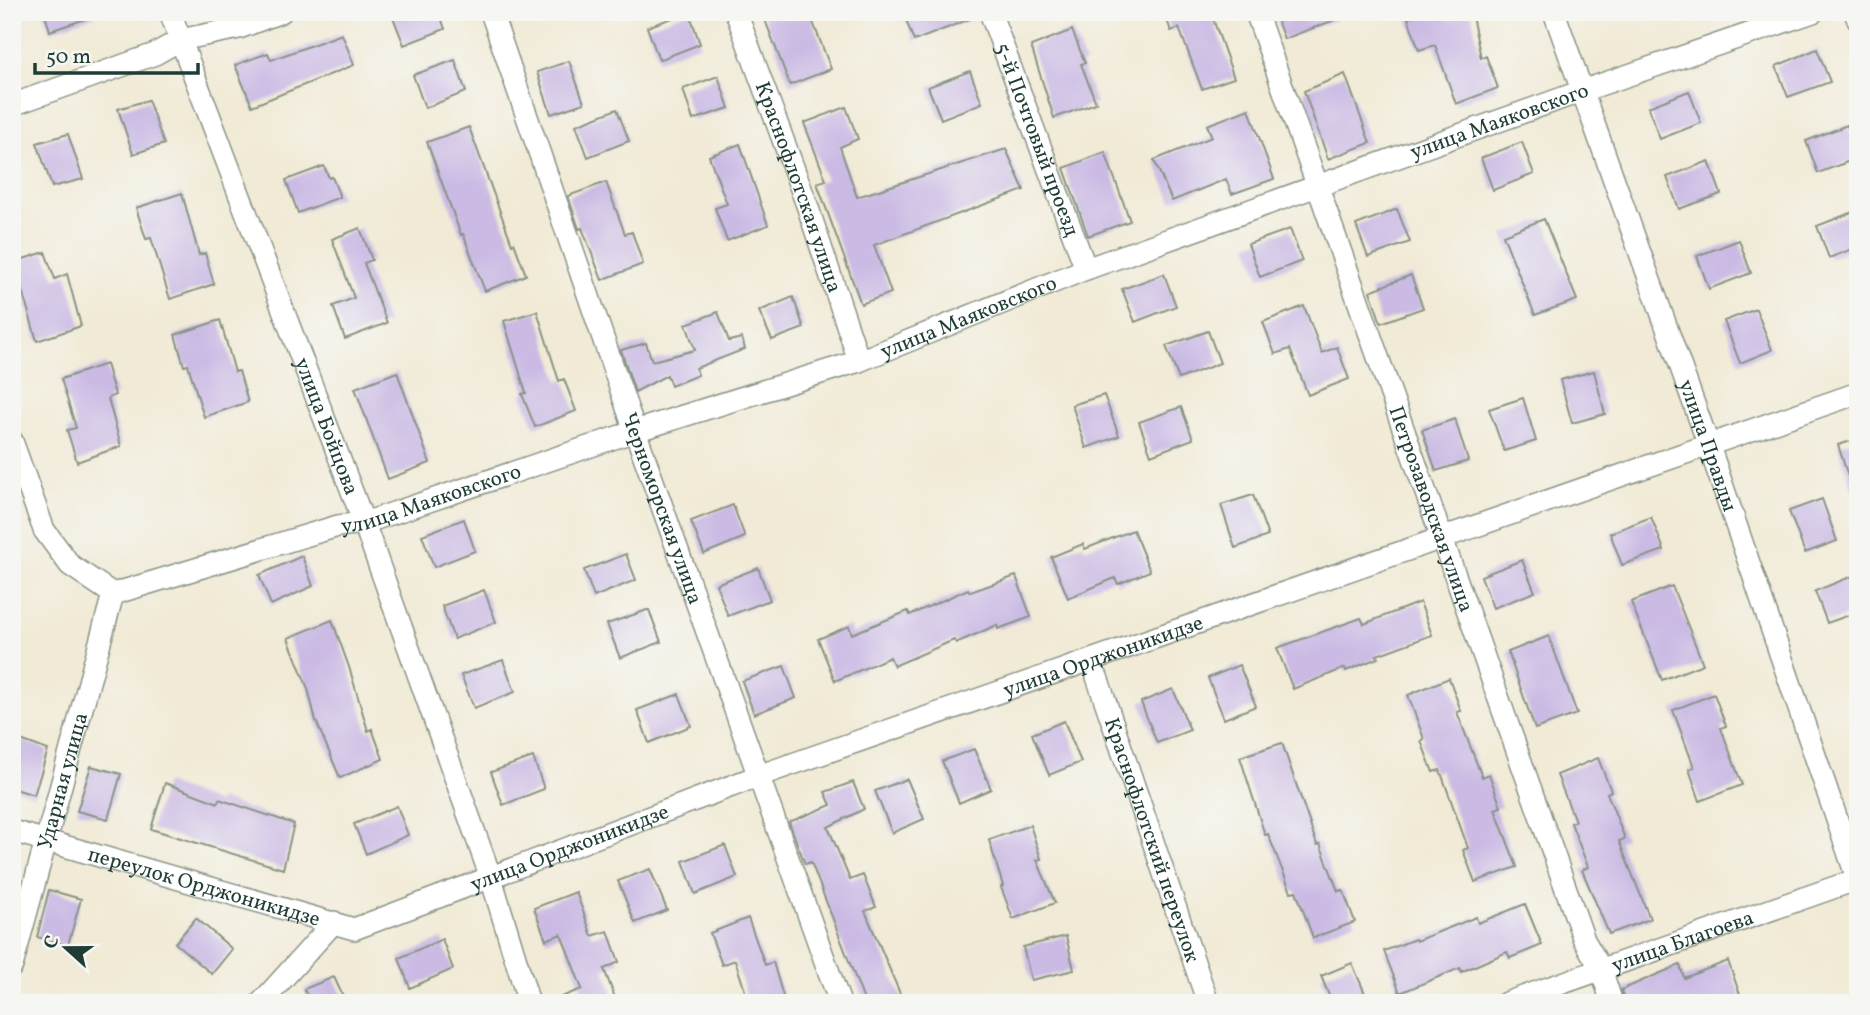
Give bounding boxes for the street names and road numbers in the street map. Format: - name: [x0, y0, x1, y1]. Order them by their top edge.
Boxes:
- street label: 5-й Почтовый проезд: [987, 39, 1086, 241]
- street label: улица Маяковского: [1406, 77, 1593, 168]
- street label: Краснофлотская улица: [747, 78, 848, 297]
- street label: улица Маяковского: [876, 269, 1061, 367]
- street label: улица Бойцова: [287, 354, 365, 500]
- street label: улица Правды: [1670, 376, 1743, 516]
- street label: Петрозаводская улица: [1380, 402, 1480, 616]
- street label: Черноморская улица: [614, 409, 709, 609]
- street label: улица Маяковского: [339, 458, 525, 542]
- street label: улица Орджоникидзе: [999, 609, 1207, 706]
- street label: Ударная улица: [31, 709, 96, 853]
- street label: Краснофлотский переулок: [1096, 714, 1206, 967]
- street label: улица Орджоникидзе: [466, 798, 673, 900]
- street label: переулок Орджоникидзе: [84, 841, 323, 935]
- street label: улица Благоева: [1608, 904, 1758, 981]

